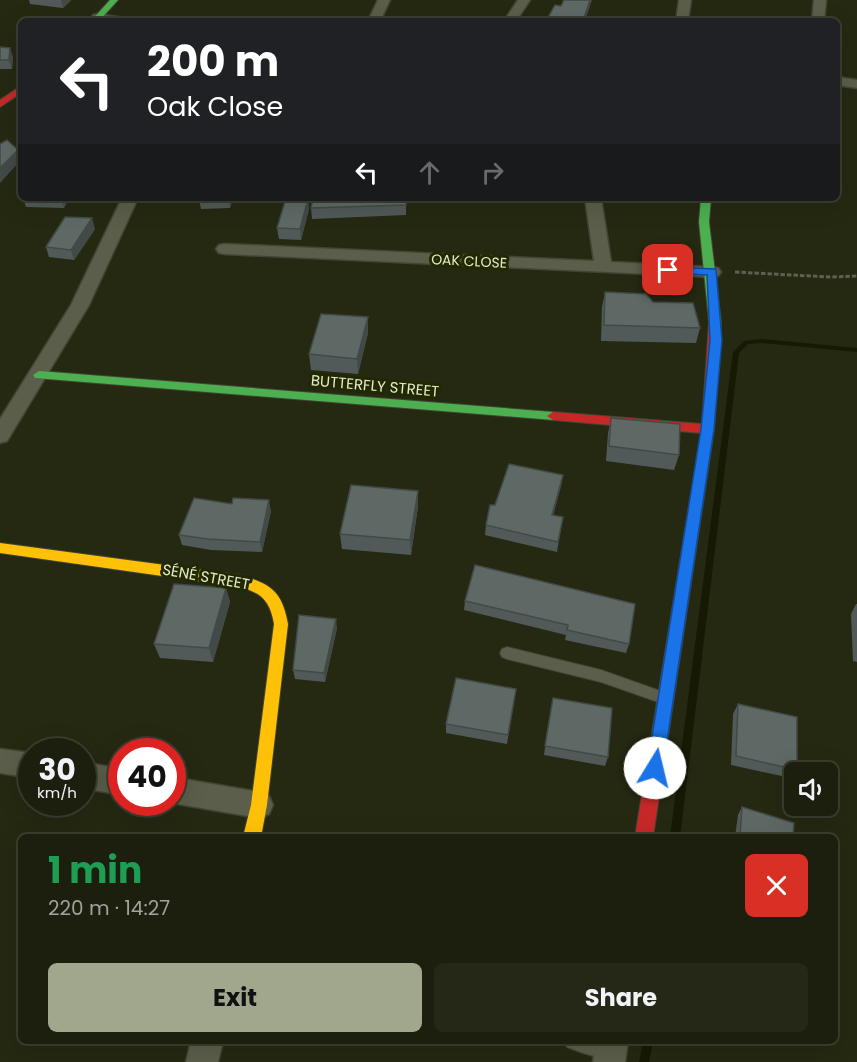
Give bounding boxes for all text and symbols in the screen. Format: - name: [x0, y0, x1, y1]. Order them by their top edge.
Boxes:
- text: 200 m: [147, 32, 279, 91]
- icon: left: [48, 42, 126, 120]
- text: Oak Close: [147, 88, 283, 125]
- icon: left: [350, 156, 383, 189]
- icon: ahead: [413, 156, 446, 189]
- icon: right: [476, 156, 509, 189]
- pin: [642, 244, 693, 295]
- street label: OAK CLOSE: [431, 249, 507, 273]
- icon: arrive: [651, 253, 684, 286]
- street label: BUTTERFLY STREET: [310, 369, 440, 402]
- street label: SÉNÉ STREET: [161, 559, 251, 595]
- position arrow: [623, 736, 687, 800]
- speed limit sign: 40: [108, 738, 186, 816]
- text: 30: [38, 748, 76, 791]
- map controls: [784, 762, 838, 816]
- button: sound: [784, 762, 838, 816]
- text: km/h: [37, 782, 77, 803]
- text: 1 min: [48, 845, 142, 896]
- button: close: [745, 854, 808, 917]
- text: 220 m · 14:27: [48, 894, 170, 922]
- button: Exit: [48, 963, 422, 1032]
- button: Share: [434, 963, 808, 1032]

